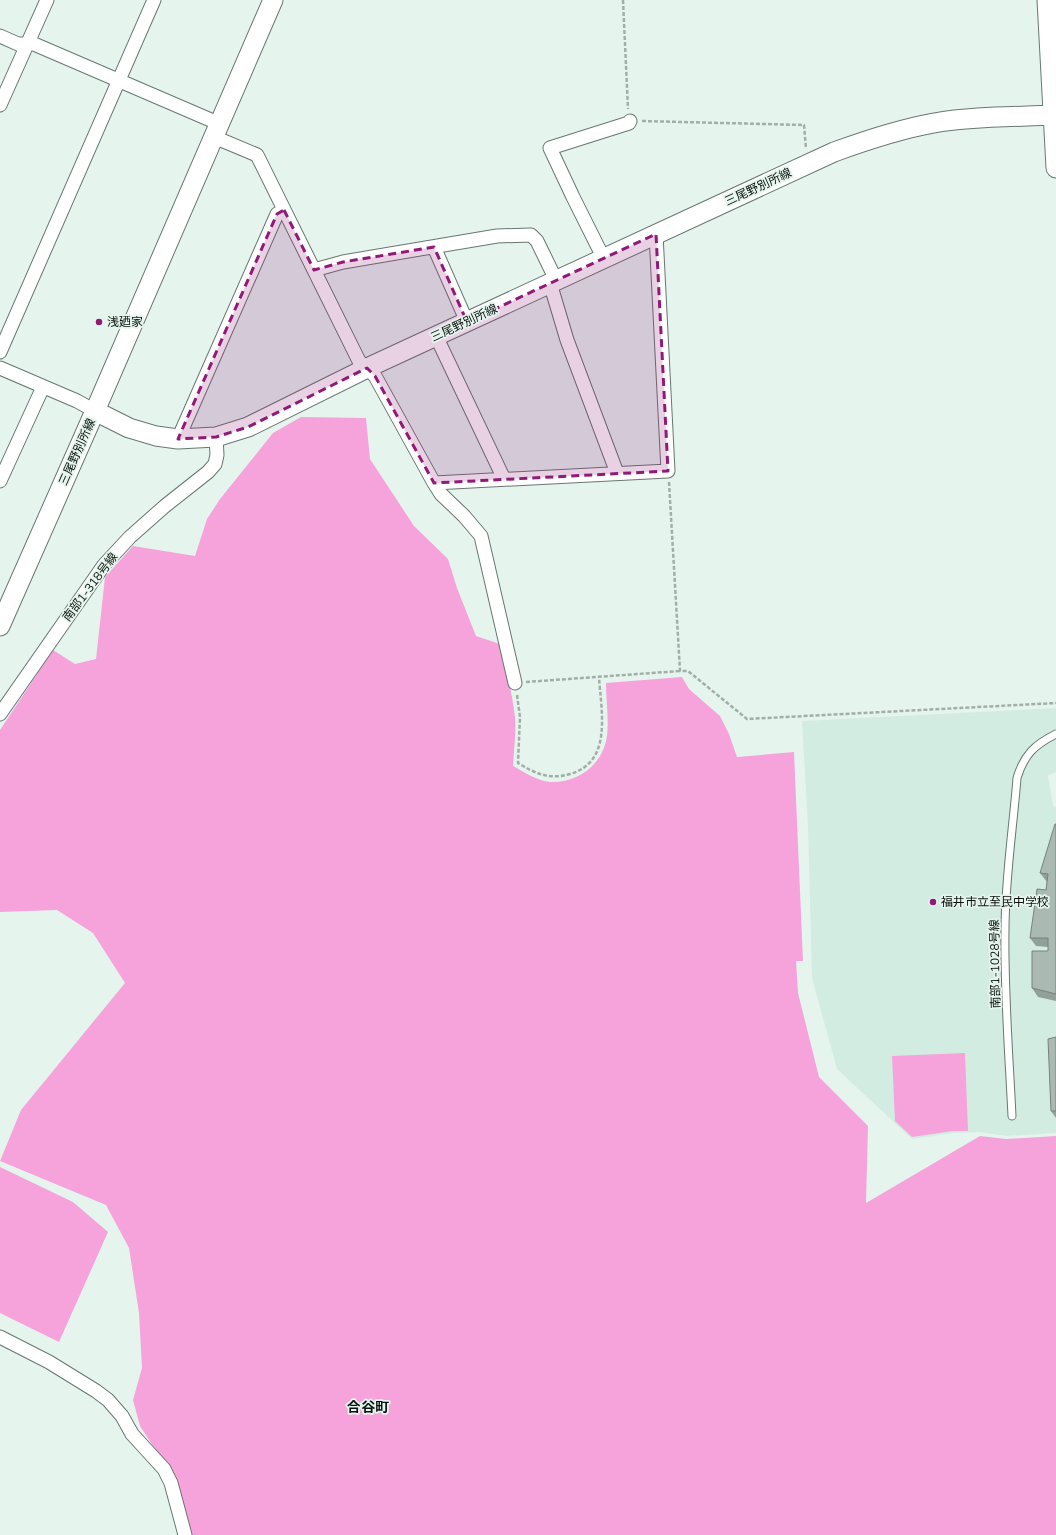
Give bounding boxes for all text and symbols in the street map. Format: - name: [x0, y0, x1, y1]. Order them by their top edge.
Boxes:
- street label: 三尾野別所線: [722, 165, 794, 209]
- street label: 三尾野別所線: [428, 301, 500, 345]
- place label: 浅廼家: [107, 314, 143, 329]
- marker: 浅廼家: [94, 317, 104, 327]
- street label: 三尾野別所線: [55, 416, 98, 488]
- street label: 南部1-318号線: [59, 549, 120, 624]
- place label: 福井市立至民中学校: [941, 894, 1049, 909]
- marker: 福井市立至民中学校: [928, 897, 938, 907]
- street label: 南部1-1028号線: [986, 919, 1003, 1009]
- district label: 合谷町: [347, 1398, 389, 1416]

